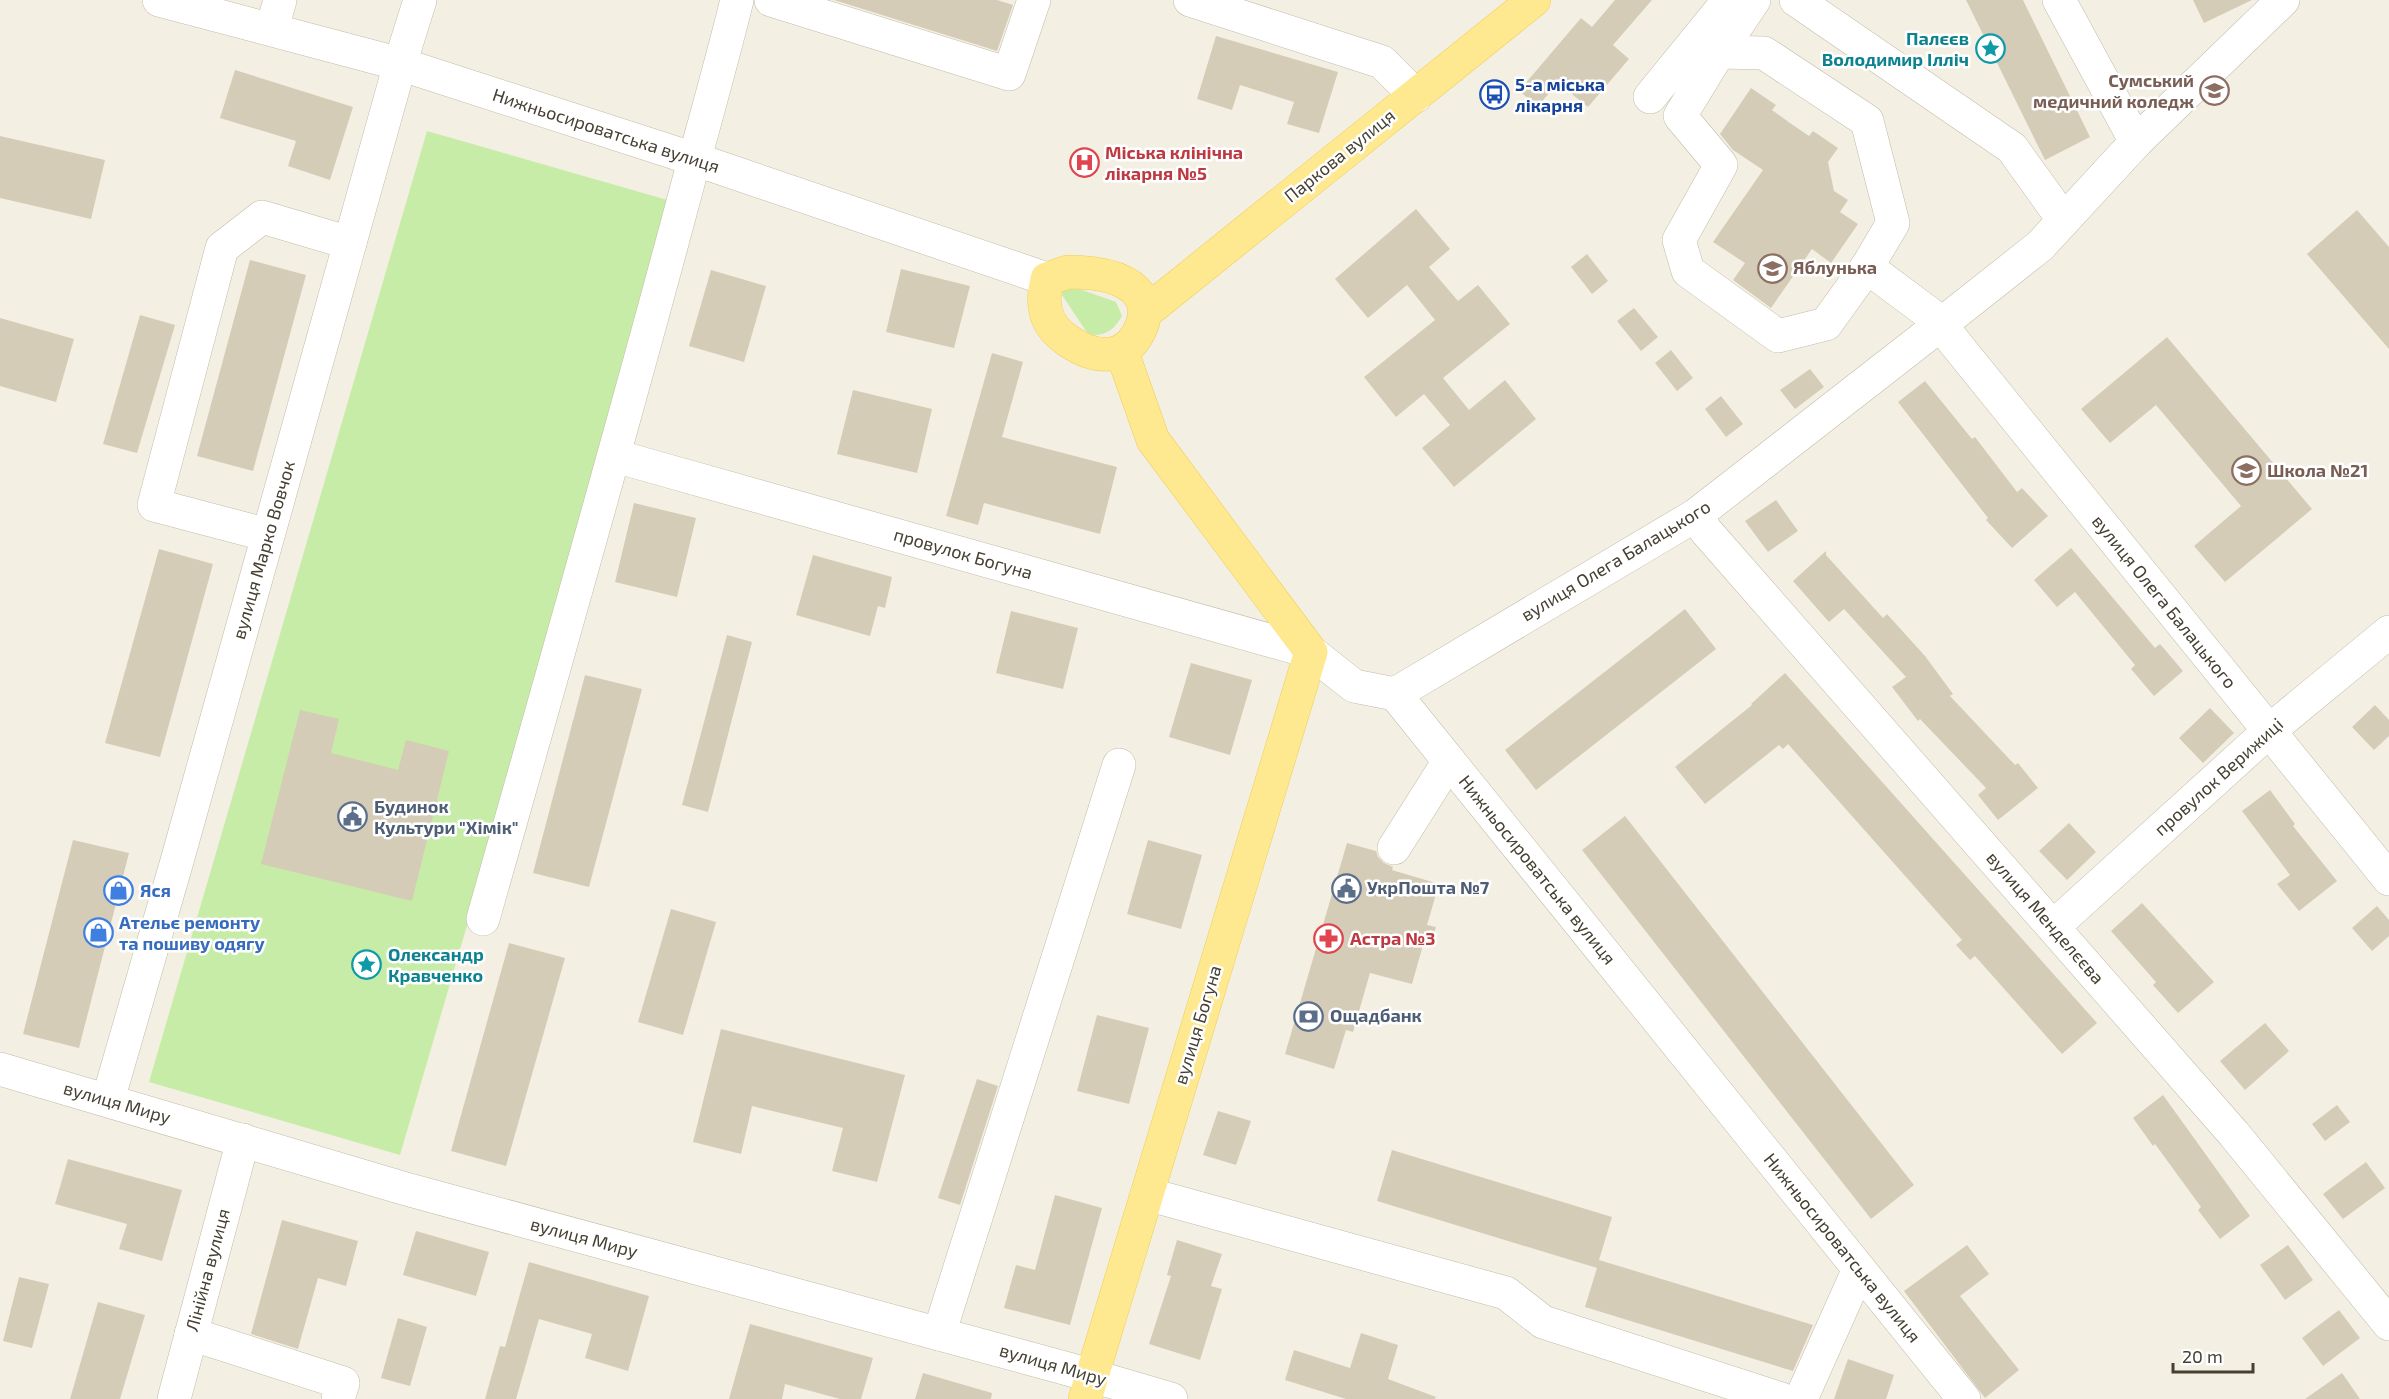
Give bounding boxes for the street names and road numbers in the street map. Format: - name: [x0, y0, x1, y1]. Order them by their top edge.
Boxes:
- street label: Нижньосироватська вулиця: [490, 83, 723, 177]
- street label: Паркова вулиця: [1280, 104, 1399, 207]
- street label: вулиця Марко Вовчок: [227, 457, 299, 642]
- street label: вулиця Олега Балацького: [1517, 495, 1714, 625]
- street label: вулиця Олега Балацького: [2088, 510, 2242, 693]
- street label: провулок Богуна: [891, 523, 1035, 583]
- street label: провулок Верижиці: [2149, 713, 2287, 840]
- street label: Нижньосироватська вулиця: [1455, 770, 1621, 969]
- street label: вулиця Менделєєва: [1982, 847, 2109, 988]
- street label: вулиця Богуна: [1168, 963, 1226, 1087]
- street label: вулиця Миру: [61, 1076, 174, 1128]
- street label: Нижньосироватська вулиця: [1760, 1148, 1926, 1347]
- street label: Лінійна вулиця: [180, 1206, 234, 1334]
- street label: вулиця Миру: [528, 1212, 641, 1262]
- street label: вулиця Миру: [997, 1338, 1110, 1390]

